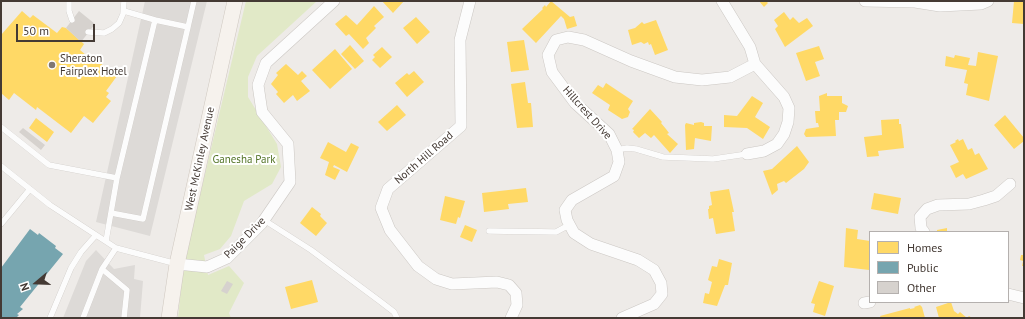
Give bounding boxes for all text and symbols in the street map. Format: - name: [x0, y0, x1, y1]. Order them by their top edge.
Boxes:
- scale bar: [18, 16, 97, 42]
- text: 50 m: [23, 23, 49, 38]
- place label: Sheraton Fairplex Hotel: [60, 52, 127, 78]
- marker: Sheraton Fairplex Hotel: [47, 60, 57, 70]
- street label: Hillcrest Drive: [560, 84, 614, 142]
- street label: West McKinley Avenue: [183, 106, 217, 212]
- street label: North Hill Road: [392, 129, 456, 187]
- park label: Ganesha Park: [212, 153, 276, 167]
- street label: Paige Drive: [222, 215, 268, 261]
- legend: [869, 231, 1009, 303]
- text: Homes: [907, 240, 942, 255]
- text: Public: [907, 260, 938, 275]
- north arrow: [16, 263, 56, 303]
- text: Other: [907, 280, 936, 295]
- text: N: [17, 281, 32, 293]

